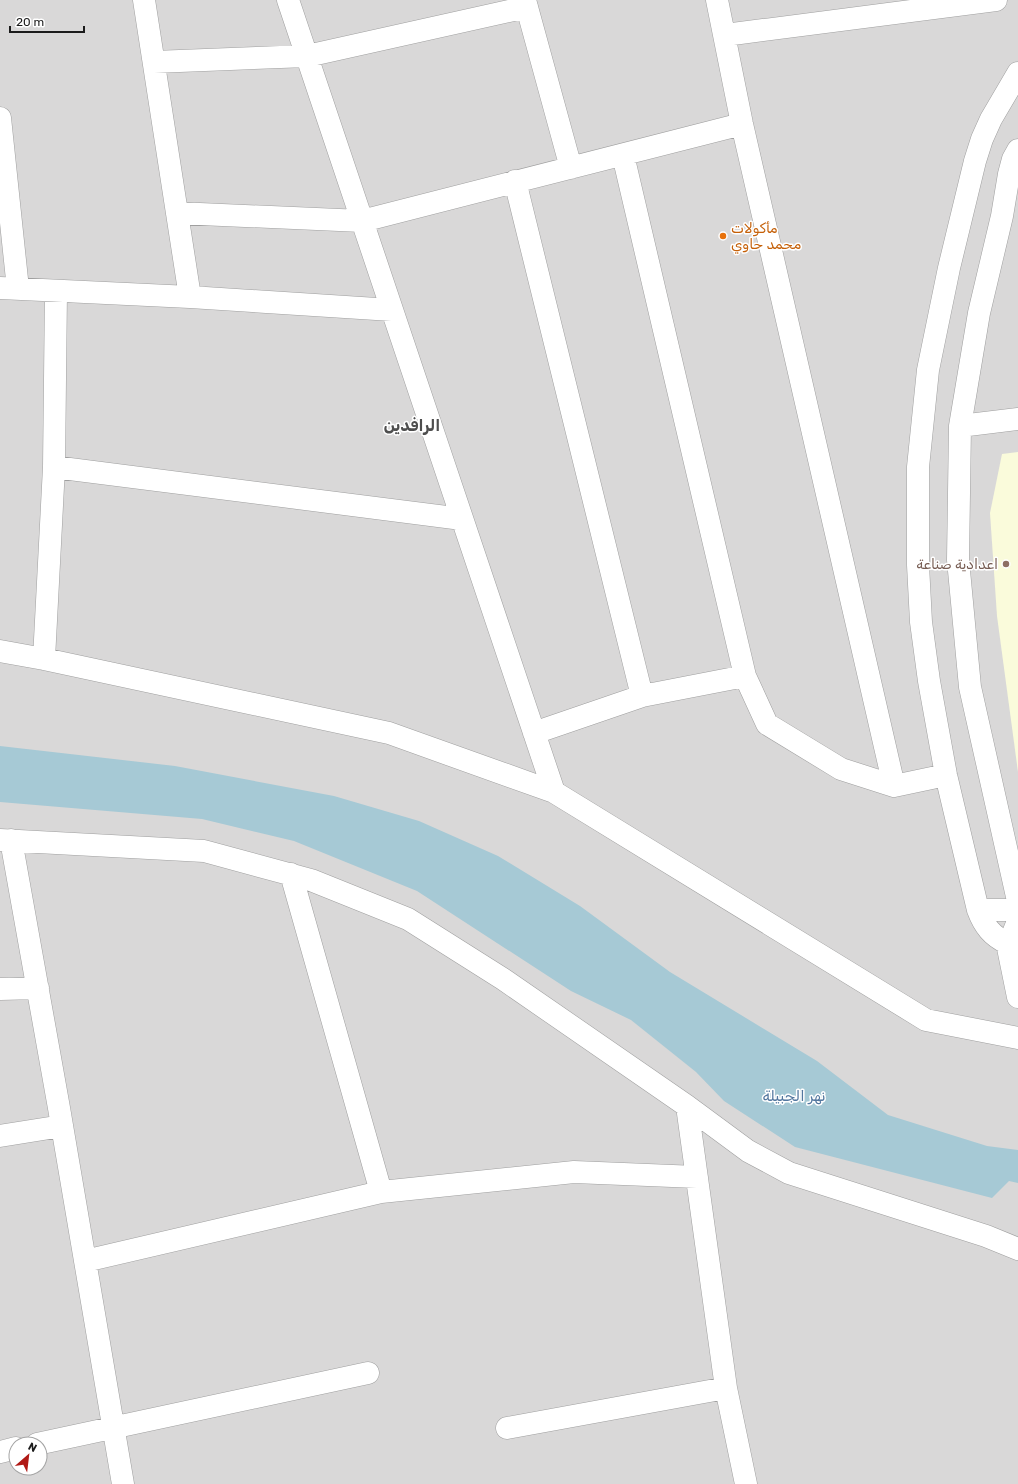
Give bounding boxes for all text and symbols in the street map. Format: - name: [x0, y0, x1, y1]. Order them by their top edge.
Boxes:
- scale bar: [10, 8, 84, 34]
- text: 20 m: [16, 15, 44, 29]
- place label: مأكولات محمد حاوي: [731, 220, 801, 254]
- marker: مأكولات محمد حاوي: [718, 231, 728, 241]
- district label: الرافدين: [384, 416, 440, 435]
- place label: اعدادية صناعة: [916, 556, 998, 573]
- marker: اعدادية صناعة: [1001, 559, 1011, 569]
- water label: نهر الجبيلة: [762, 1087, 826, 1105]
- north arrow: [8, 1436, 48, 1476]
- text: N: [26, 1440, 39, 1455]

